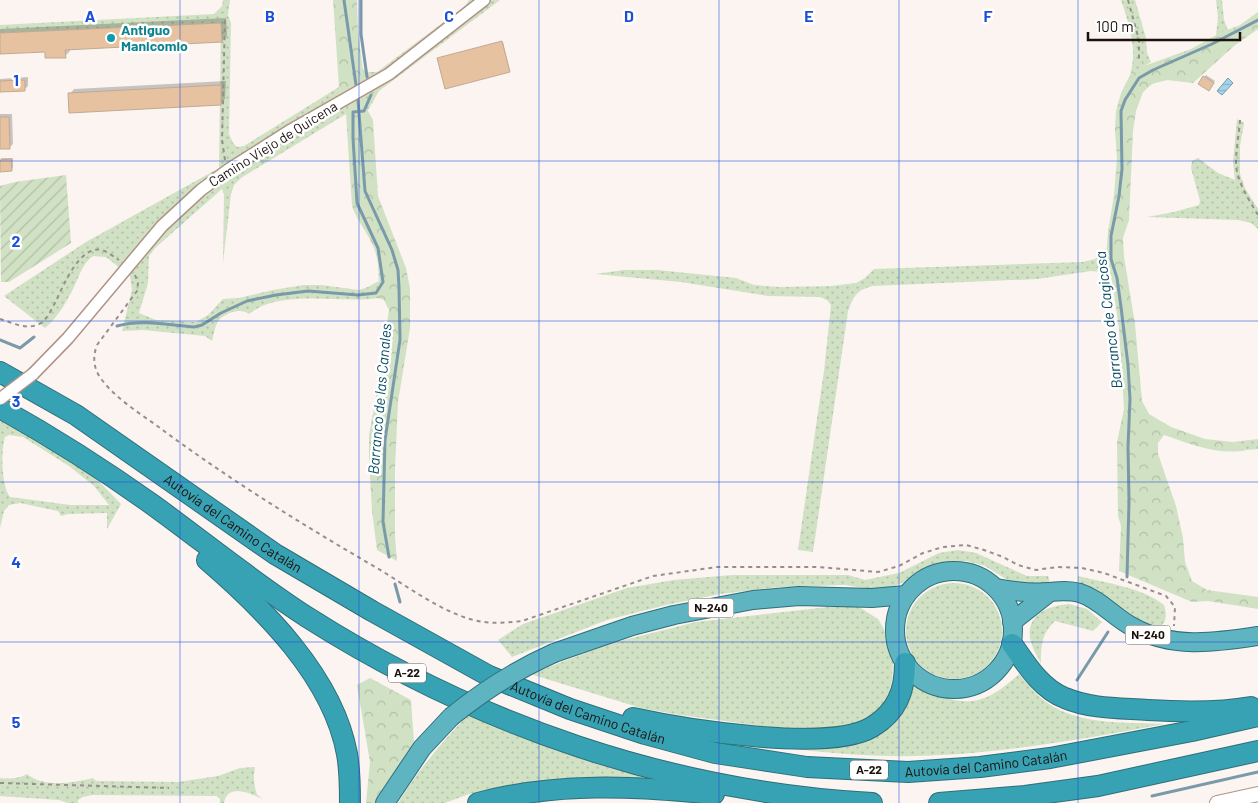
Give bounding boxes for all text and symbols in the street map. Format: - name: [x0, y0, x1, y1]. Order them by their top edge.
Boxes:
- text: A: [85, 6, 96, 25]
- text: B: [265, 6, 275, 25]
- text: C: [444, 6, 454, 25]
- text: D: [624, 6, 634, 25]
- text: E: [804, 6, 814, 25]
- text: F: [984, 6, 993, 25]
- scale bar: [1088, 10, 1240, 42]
- text: 100 m: [1096, 17, 1134, 35]
- place label: Antiguo Manicomio: [121, 21, 188, 54]
- marker: Antiguo Manicomio: [105, 32, 117, 44]
- text: 1: [13, 70, 19, 89]
- street label: Camino Viejo de Quicena: [205, 97, 340, 190]
- text: 2: [12, 231, 21, 250]
- water label: Barranco de Cagicosa: [1091, 250, 1125, 390]
- water label: Barranco de las Canales: [363, 323, 395, 475]
- text: 3: [12, 391, 20, 410]
- street label: Autovía del Camino Catalán: [161, 470, 305, 576]
- text: 4: [11, 552, 21, 571]
- road number: N-240: [688, 598, 734, 618]
- road number: N-240: [1126, 626, 1170, 644]
- road number: A-22: [388, 664, 426, 682]
- street label: Autovía del Camino Catalán: [508, 677, 667, 747]
- text: 5: [12, 712, 21, 731]
- street label: Autovía del Camino Catalán: [904, 746, 1068, 780]
- road number: A-22: [850, 760, 888, 780]

